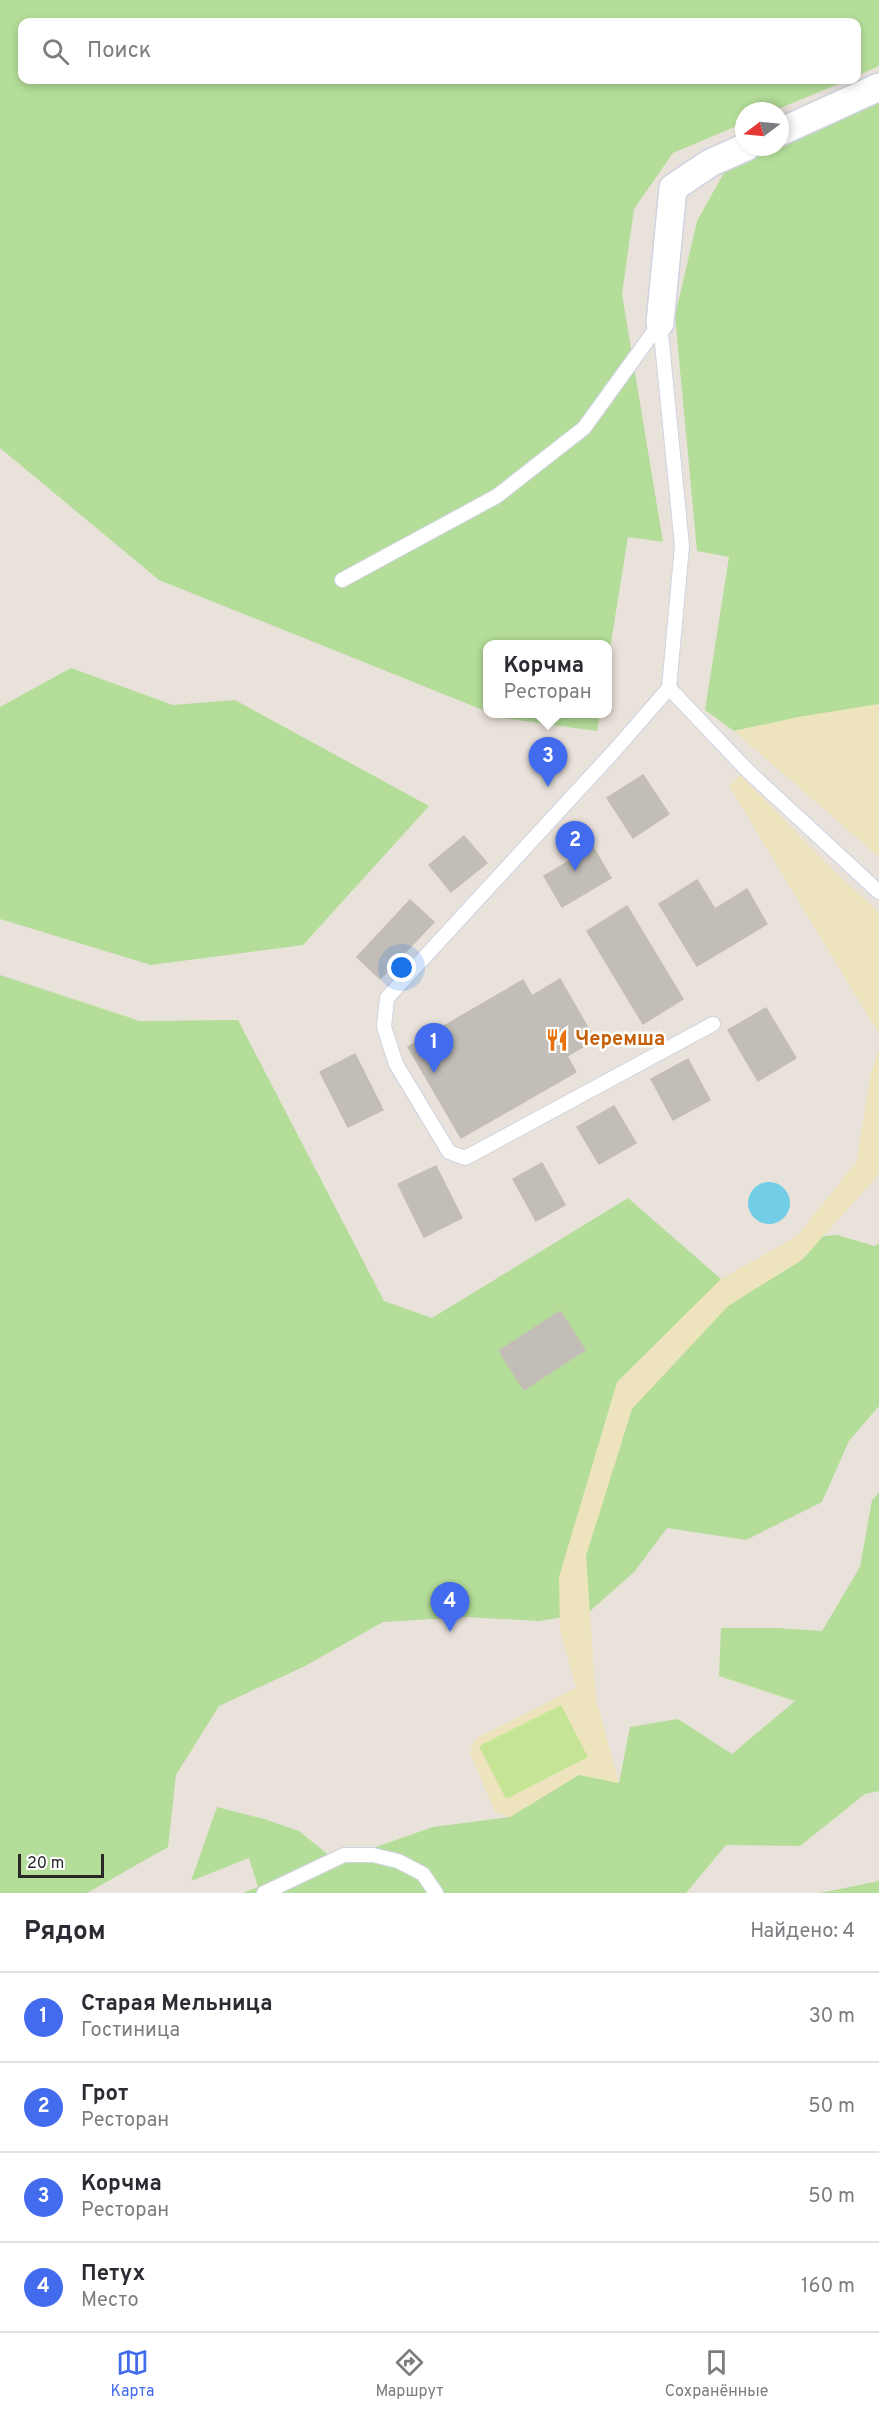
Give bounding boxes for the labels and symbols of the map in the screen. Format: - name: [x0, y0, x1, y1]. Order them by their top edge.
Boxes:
- north arrow: [735, 102, 789, 156]
- pin: 3: [528, 738, 568, 787]
- pin: 2: [556, 822, 594, 871]
- your location: [387, 953, 416, 982]
- pin: 1: [414, 1024, 454, 1073]
- restaurant icon: Черемша: [544, 1027, 570, 1053]
- place label: Черемша: [575, 1027, 665, 1053]
- pin: 4: [430, 1582, 470, 1632]
- scale bar: [18, 1851, 104, 1878]

